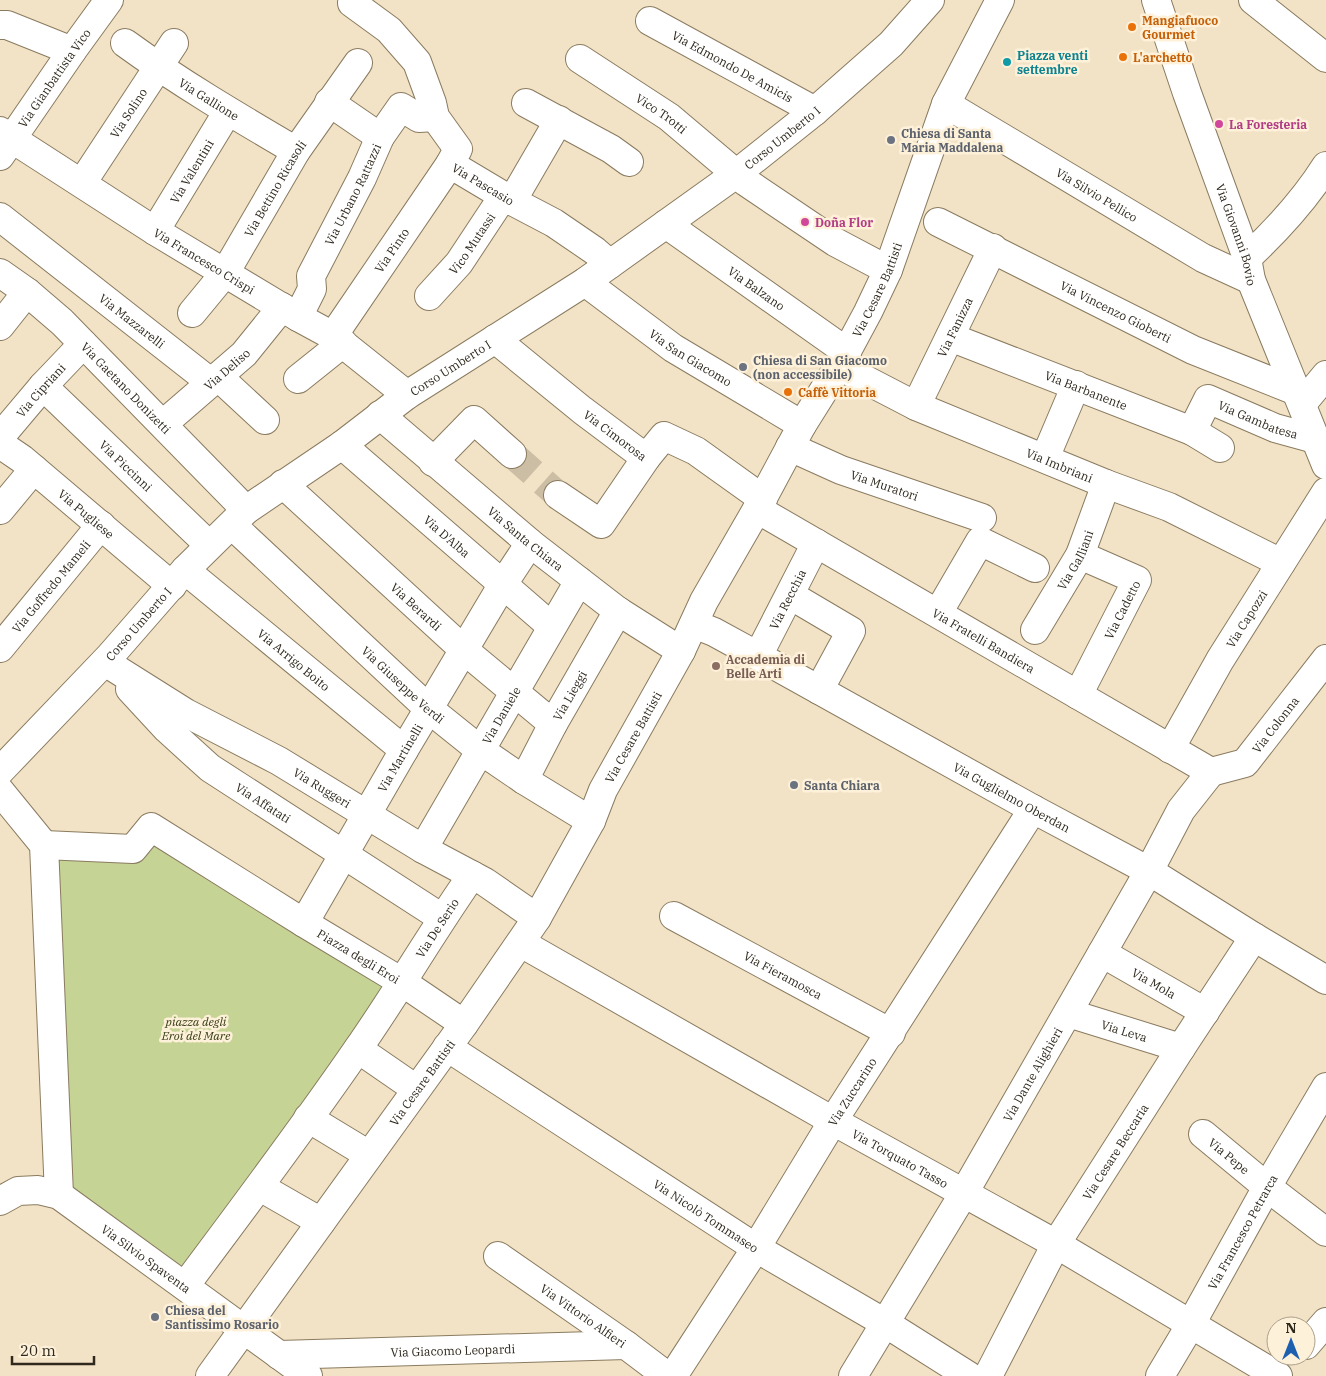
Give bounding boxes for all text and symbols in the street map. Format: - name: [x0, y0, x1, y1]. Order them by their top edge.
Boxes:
- place label: Mangiafuoco Gourmet: [1142, 13, 1218, 42]
- marker: Mangiafuoco Gourmet: [1126, 21, 1138, 33]
- street label: Via Gianbattista Vico: [14, 25, 94, 130]
- street label: Via Edmondo De Amicis: [669, 27, 796, 105]
- place label: Piazza venti settembre: [1017, 48, 1088, 77]
- place label: L'archetto: [1133, 50, 1193, 65]
- marker: L'archetto: [1117, 51, 1129, 63]
- marker: Piazza venti settembre: [1001, 56, 1013, 68]
- street label: Via Gallione: [176, 75, 242, 123]
- street label: Via Solino: [106, 85, 150, 141]
- street label: Vico Trotti: [633, 90, 690, 137]
- street label: Corso Umberto I: [741, 103, 823, 172]
- place label: La Foresteria: [1229, 117, 1307, 132]
- marker: La Foresteria: [1213, 118, 1225, 130]
- place label: Chiesa di Santa Maria Maddalena: [901, 126, 1003, 155]
- marker: Chiesa di Santa Maria Maddalena: [885, 134, 897, 146]
- street label: Via Valentini: [166, 136, 217, 206]
- street label: Via Bettino Ricasoli: [240, 137, 309, 239]
- street label: Via Urbano Rattazzi: [321, 141, 384, 248]
- street label: Via Pascasio: [449, 160, 517, 208]
- street label: Via Silvio Pellico: [1053, 164, 1141, 225]
- street label: Via Giovanni Bovio: [1213, 181, 1260, 288]
- street label: Vico Mutassi: [445, 209, 498, 277]
- place label: Doña Flor: [815, 215, 873, 230]
- marker: Doña Flor: [799, 216, 811, 228]
- street label: Via Francesco Crispi: [151, 224, 258, 297]
- street label: Via Pinto: [371, 225, 412, 275]
- street label: Via Cesare Battisti: [849, 240, 905, 339]
- street label: Via Balzano: [725, 263, 788, 313]
- street label: Via Vincenzo Gioberti: [1058, 277, 1174, 345]
- street label: Via Mazzarelli: [96, 290, 168, 351]
- street label: Via Fanizza: [934, 294, 976, 359]
- street label: Via San Giacomo: [646, 325, 735, 389]
- street label: Corso Umberto I: [407, 336, 493, 399]
- street label: Via Gaetano Donizetti: [78, 339, 174, 437]
- street label: Via Deliso: [201, 345, 253, 393]
- place label: Chiesa di San Giacomo (non accessibile): [753, 353, 887, 382]
- street label: Via Cipriani: [13, 360, 68, 420]
- marker: Chiesa di San Giacomo (non accessibile): [737, 361, 749, 373]
- street label: Via Barbanente: [1043, 367, 1129, 413]
- place label: Caffè Vittoria: [798, 385, 876, 400]
- marker: Caffè Vittoria: [782, 386, 794, 398]
- street label: Via Gambatesa: [1216, 397, 1300, 442]
- street label: Via Cimorosa: [581, 406, 650, 464]
- street label: Via Piccinni: [97, 437, 156, 494]
- street label: Via Imbriani: [1024, 445, 1095, 485]
- street label: Via Muratori: [849, 466, 921, 503]
- street label: Via Pugliese: [55, 486, 117, 541]
- street label: Via Santa Chiara: [485, 503, 567, 574]
- street label: Via D'Alba: [421, 512, 474, 560]
- street label: Via Galliani: [1053, 528, 1096, 592]
- street label: Via Goffredo Mameli: [8, 537, 93, 636]
- street label: Via Recchia: [766, 566, 809, 632]
- street label: Via Cadetto: [1101, 577, 1143, 641]
- street label: Via Berardi: [388, 579, 445, 634]
- street label: Corso Umberto I: [102, 584, 174, 664]
- street label: Via Capozzi: [1222, 587, 1270, 650]
- street label: Via Fratelli Bandiera: [930, 605, 1038, 676]
- street label: Via Arrigo Boito: [255, 625, 333, 694]
- street label: Via Giuseppe Verdi: [359, 643, 448, 726]
- place label: Accademia di Belle Arti: [726, 652, 805, 681]
- marker: Accademia di Belle Arti: [710, 660, 722, 672]
- street label: Via Lieggi: [549, 668, 590, 723]
- street label: Via Daniele: [478, 684, 524, 746]
- street label: Via Cesare Battisti: [601, 688, 665, 785]
- street label: Via Colonna: [1248, 693, 1302, 756]
- street label: Via Martinelli: [374, 721, 426, 795]
- street label: Via Guglielmo Oberdan: [951, 759, 1073, 835]
- street label: Via Ruggeri: [291, 764, 354, 811]
- place label: Santa Chiara: [804, 778, 880, 793]
- street label: Via Affatati: [233, 779, 294, 826]
- marker: Santa Chiara: [788, 779, 800, 791]
- street label: Via De Serio: [412, 895, 462, 960]
- street label: Piazza degli Eroi: [315, 925, 403, 987]
- street label: Via Fieramosca: [741, 948, 825, 1002]
- street label: Via Mola: [1129, 964, 1179, 1002]
- park label: piazza degli Eroi del Mare: [161, 1014, 231, 1043]
- street label: Via Leva: [1100, 1016, 1150, 1045]
- street label: Via Dante Alighieri: [999, 1024, 1065, 1124]
- street label: Via Cesare Battisti: [386, 1036, 458, 1128]
- street label: Via Zuccarino: [824, 1054, 879, 1128]
- street label: Via Cesare Beccaria: [1079, 1101, 1151, 1202]
- street label: Via Torquato Tasso: [850, 1126, 951, 1191]
- street label: Via Pepe: [1206, 1134, 1253, 1177]
- street label: Via Francesco Petrarca: [1204, 1171, 1281, 1292]
- street label: Via Nicolò Tommaseo: [651, 1176, 762, 1255]
- street label: Via Silvio Spaventa: [98, 1221, 194, 1296]
- street label: Via Vittorio Alfieri: [538, 1280, 629, 1351]
- place label: Chiesa del Santissimo Rosario: [165, 1303, 279, 1332]
- marker: Chiesa del Santissimo Rosario: [149, 1311, 161, 1323]
- north arrow: [1266, 1316, 1316, 1366]
- text: N: [1285, 1319, 1297, 1337]
- scale bar: [12, 1334, 95, 1366]
- text: 20 m: [20, 1341, 56, 1360]
- street label: Via Giacomo Leopardi: [390, 1341, 516, 1359]

